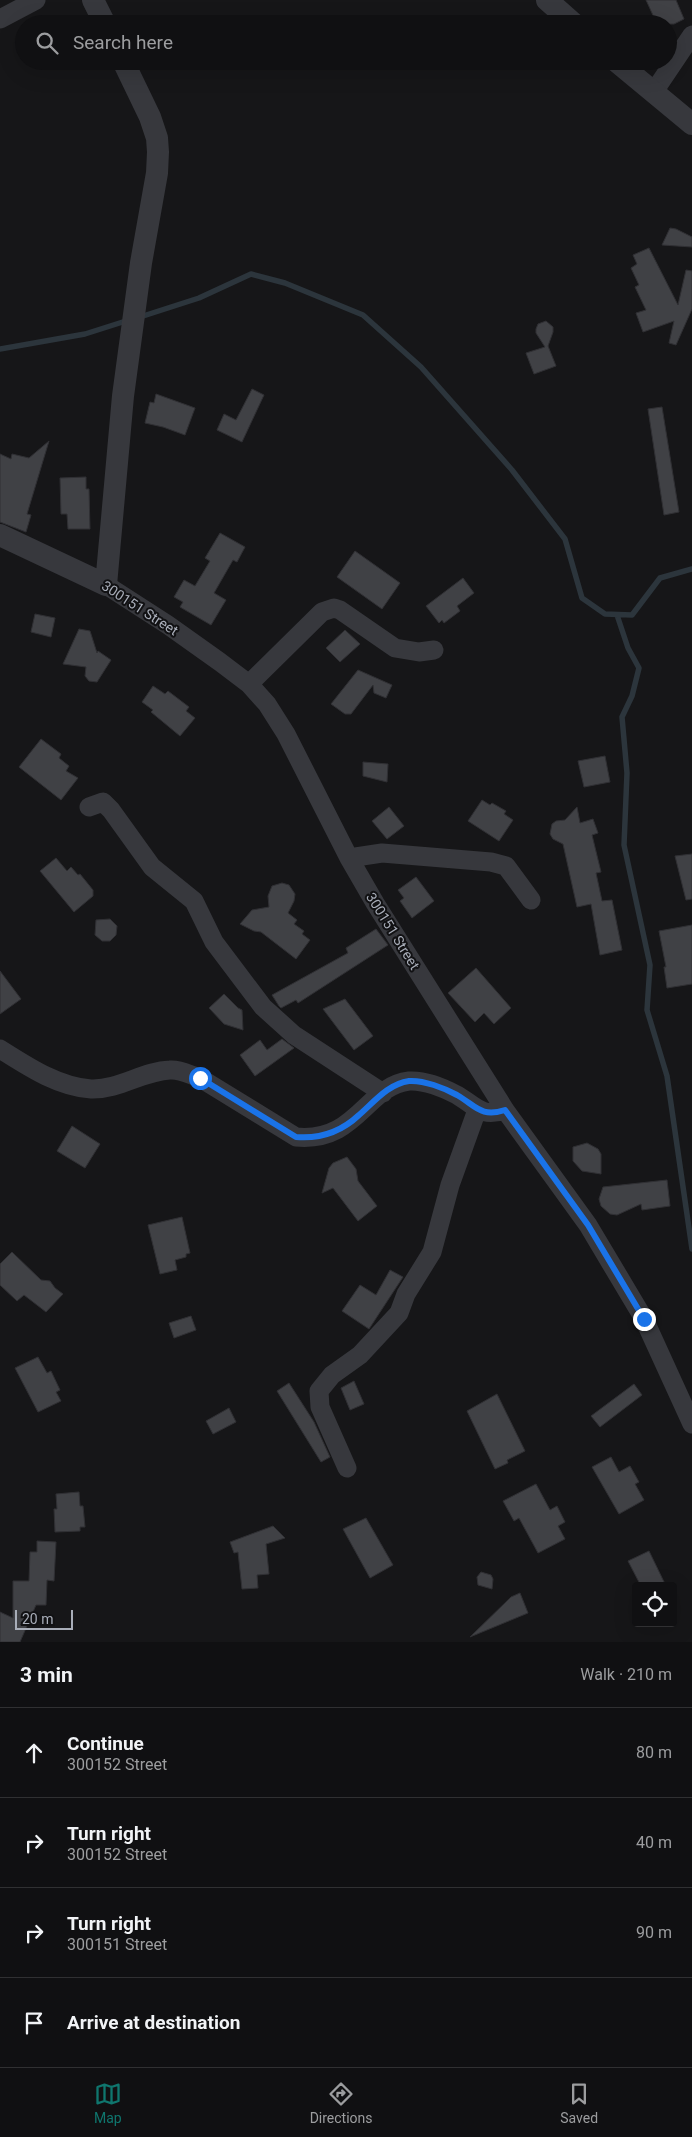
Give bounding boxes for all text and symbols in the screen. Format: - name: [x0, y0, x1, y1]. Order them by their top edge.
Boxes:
- search box: [15, 15, 677, 70]
- icon: search: [33, 29, 61, 57]
- text: Search here: [73, 31, 173, 54]
- street label: 300151 Street: [99, 577, 181, 639]
- street label: 300151 Street: [363, 890, 423, 973]
- route start: [189, 1067, 212, 1090]
- route end: [633, 1308, 656, 1331]
- map controls: [632, 1582, 677, 1627]
- button: locate: [632, 1582, 677, 1627]
- scale bar: [15, 1607, 72, 1630]
- text: 20 m: [22, 1611, 54, 1627]
- text: 3 min: [20, 1663, 73, 1687]
- text: Walk · 210 m: [580, 1665, 672, 1684]
- text: Continue: [67, 1732, 144, 1755]
- icon: ahead: [20, 1739, 48, 1767]
- text: 80 m: [636, 1743, 672, 1762]
- text: 300152 Street: [67, 1755, 167, 1774]
- text: Turn right: [67, 1822, 151, 1845]
- icon: right: [20, 1829, 48, 1857]
- text: 40 m: [636, 1833, 672, 1852]
- text: 300152 Street: [67, 1845, 167, 1864]
- text: Turn right: [67, 1912, 151, 1935]
- icon: right: [20, 1919, 48, 1947]
- text: 90 m: [636, 1923, 672, 1942]
- text: 300151 Street: [67, 1935, 167, 1954]
- icon: arrive: [20, 2009, 48, 2037]
- text: Arrive at destination: [67, 2011, 240, 2034]
- tab: Map: [94, 2080, 122, 2126]
- tab: Directions: [310, 2080, 373, 2126]
- tab: Saved: [560, 2080, 598, 2126]

